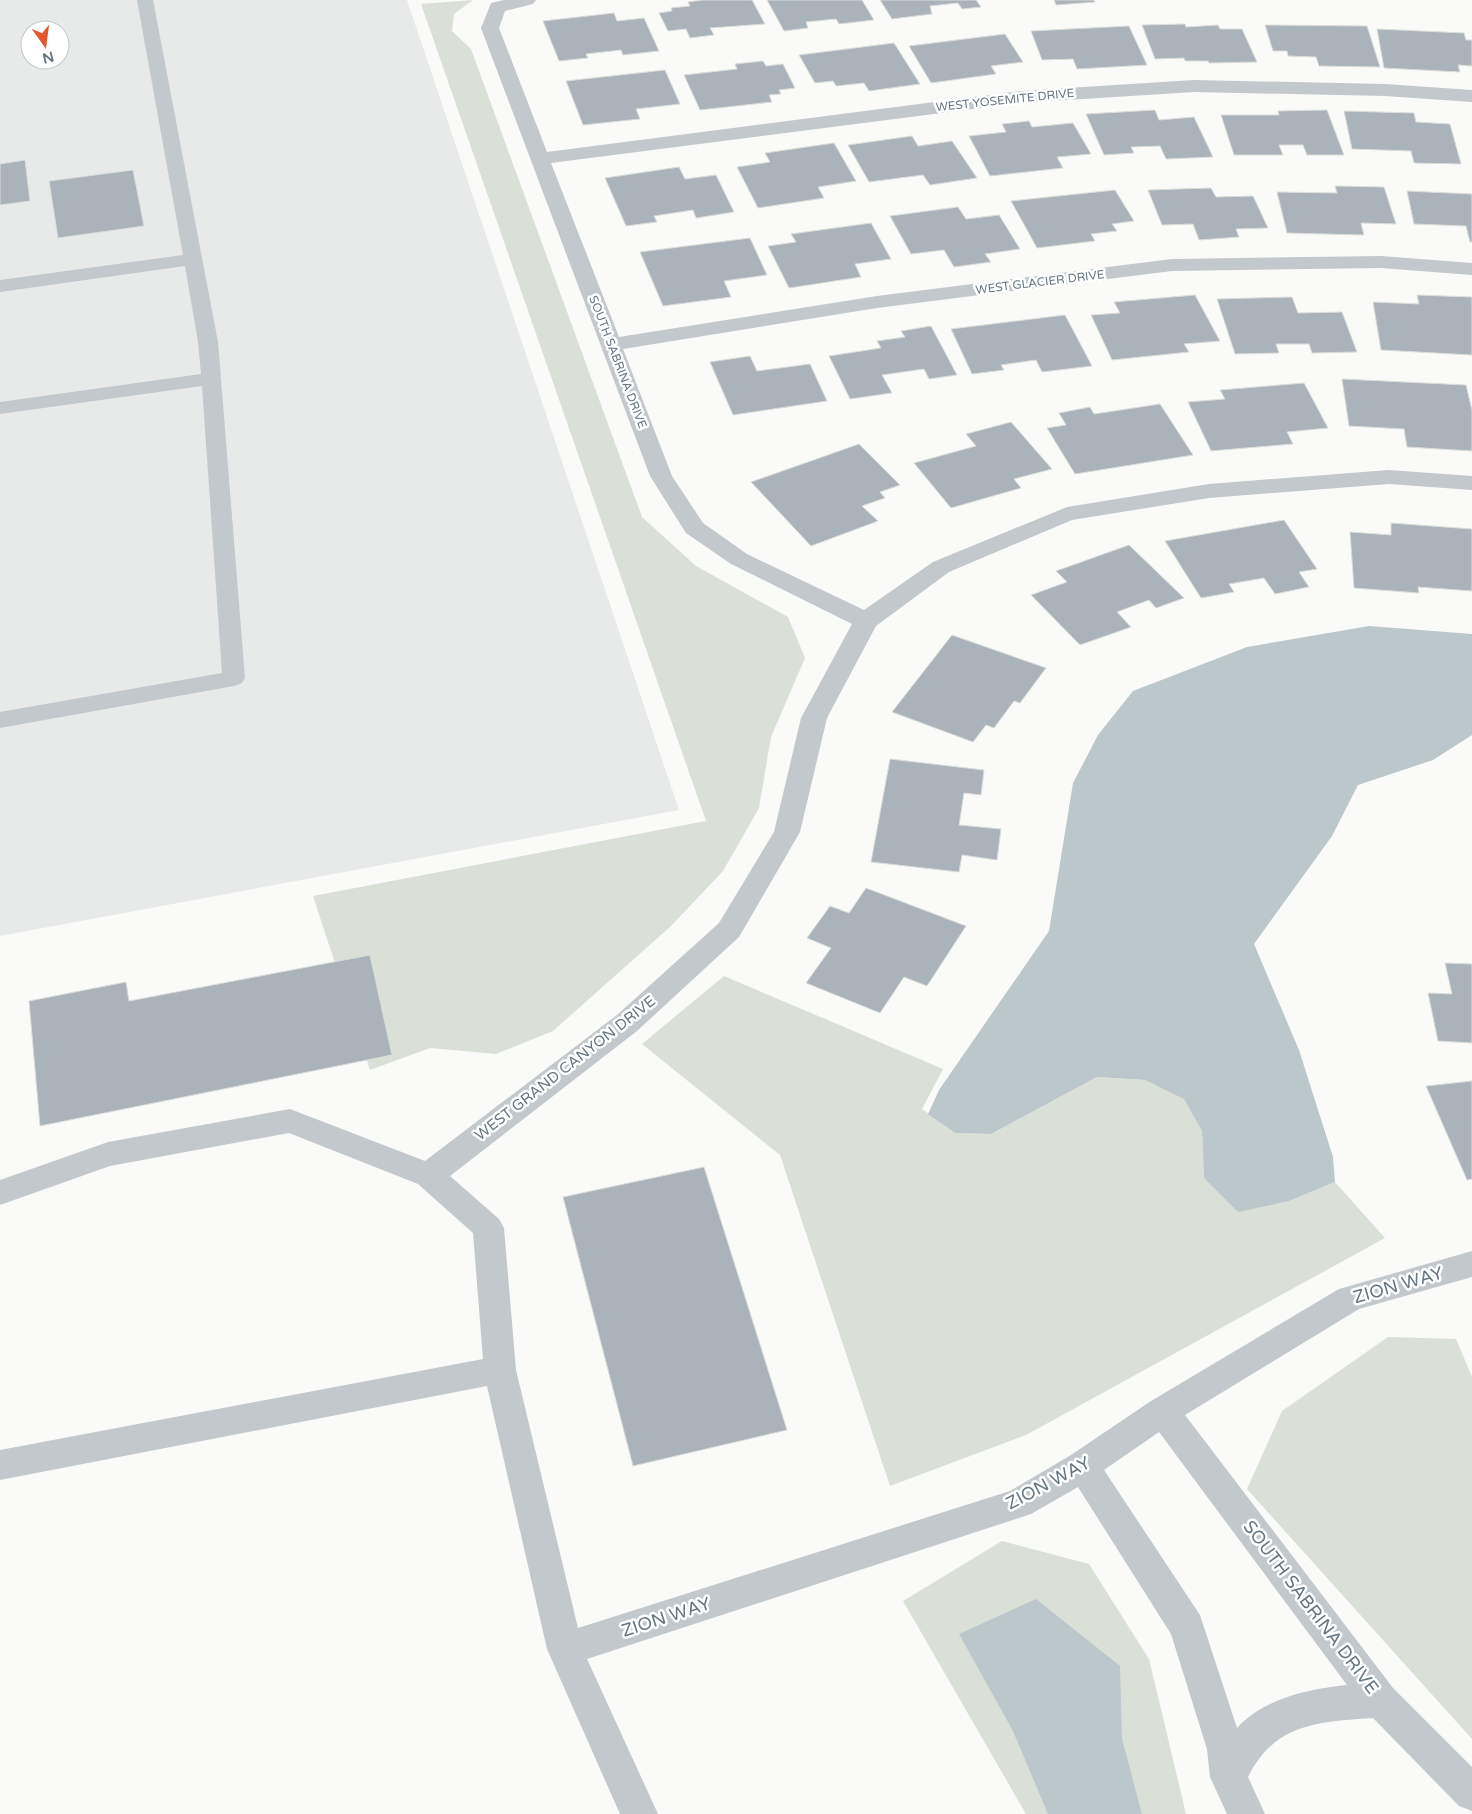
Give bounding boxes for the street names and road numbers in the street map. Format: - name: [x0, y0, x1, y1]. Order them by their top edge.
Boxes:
- street label: WEST YOSEMITE DRIVE: [935, 86, 1075, 114]
- street label: WEST GLACIER DRIVE: [975, 267, 1106, 297]
- street label: SOUTH SABRINA DRIVE: [586, 294, 650, 431]
- street label: WEST GRAND CANYON DRIVE: [471, 992, 659, 1144]
- street label: ZION WAY: [1351, 1262, 1446, 1308]
- street label: ZION WAY: [1002, 1451, 1094, 1514]
- street label: SOUTH SABRINA DRIVE: [1239, 1516, 1383, 1698]
- street label: ZION WAY: [619, 1592, 714, 1642]

